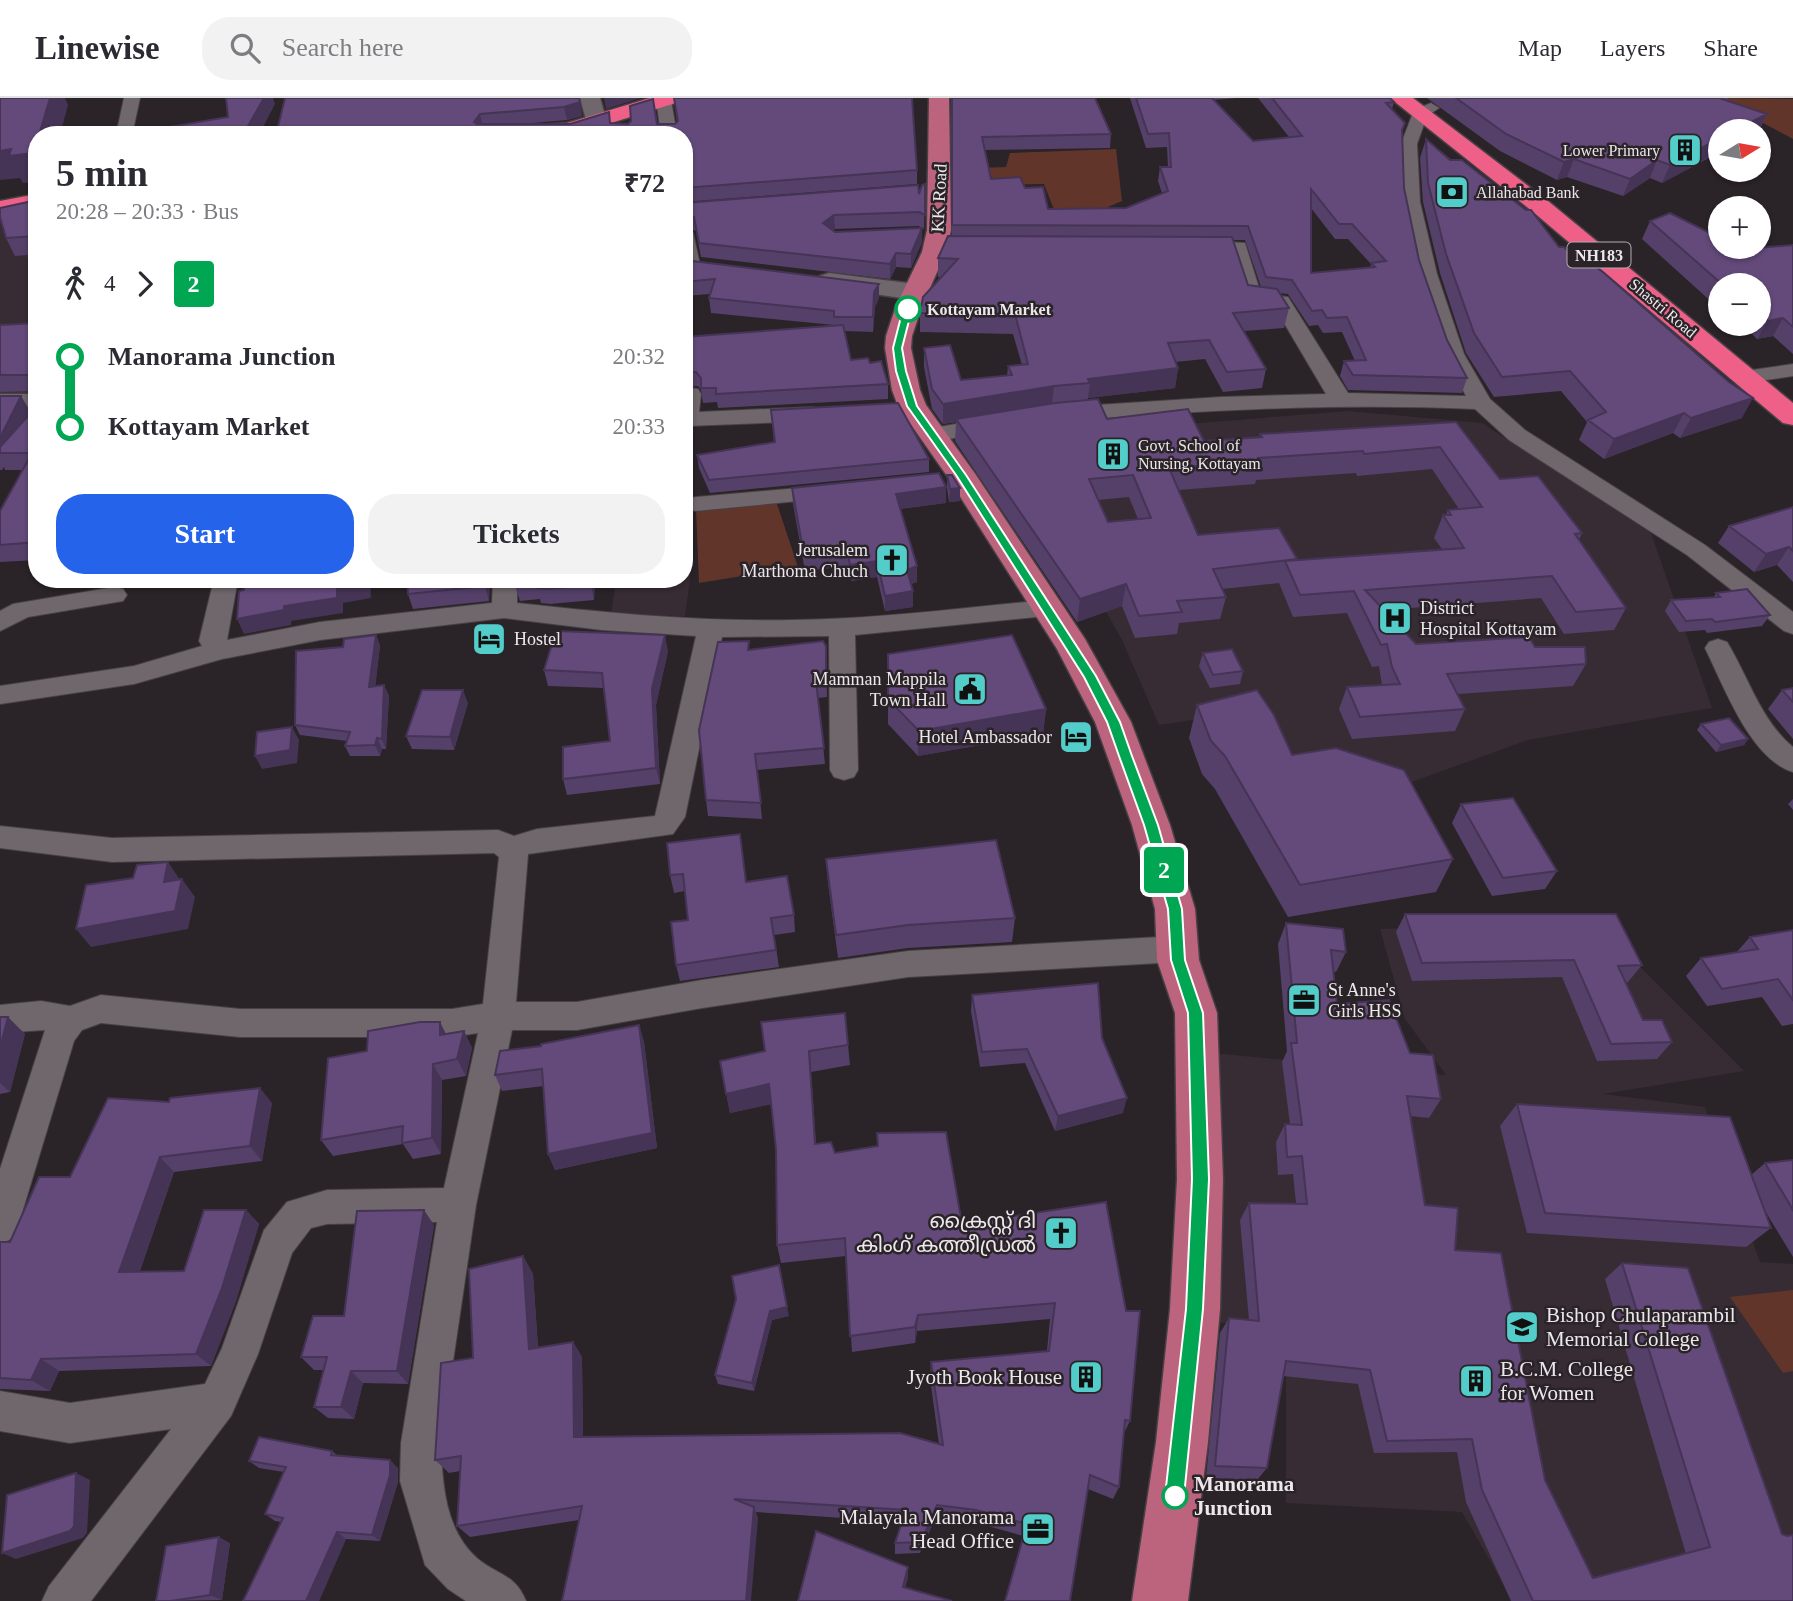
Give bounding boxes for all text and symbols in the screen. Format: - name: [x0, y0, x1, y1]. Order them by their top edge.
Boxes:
- search box: [202, 17, 692, 80]
- icon: search: [226, 29, 264, 67]
- text: Linewise: [35, 30, 160, 66]
- text: Search here: [282, 33, 404, 62]
- text: Map: [1518, 35, 1562, 61]
- text: Layers: [1600, 35, 1665, 61]
- text: Share: [1703, 35, 1758, 61]
- north arrow: [1708, 119, 1771, 182]
- map controls: [1708, 119, 1771, 336]
- building icon: Lower Primary: [1666, 131, 1704, 169]
- place label: Lower Primary: [1563, 142, 1660, 160]
- text: 5 min: [56, 152, 148, 194]
- street label: KK Road: [927, 163, 951, 233]
- text: ₹72: [624, 169, 665, 198]
- bank icon: Allahabad Bank: [1433, 173, 1471, 211]
- place label: Allahabad Bank: [1476, 184, 1580, 201]
- button: +: [1708, 196, 1771, 259]
- text: 20:28 – 20:33 · Bus: [56, 199, 239, 224]
- road number: NH183: [1568, 242, 1630, 267]
- icon: walk: [56, 265, 94, 303]
- icon: forward: [126, 265, 164, 303]
- text: 4: [104, 271, 116, 296]
- text: 2: [188, 271, 200, 297]
- button: −: [1708, 273, 1771, 336]
- street label: Shastri Road: [1626, 275, 1700, 341]
- marker: Kottayam Market: [895, 296, 921, 322]
- place label: Kottayam Market: [927, 301, 1052, 319]
- text: Manorama Junction: [108, 342, 336, 371]
- text: 20:32: [613, 344, 665, 369]
- text: Kottayam Market: [108, 412, 309, 441]
- text: 20:33: [613, 414, 665, 439]
- building icon: Govt. School of Nursing, Kottayam: [1094, 435, 1132, 473]
- place label: Govt. School of Nursing, Kottayam: [1138, 437, 1261, 473]
- button: Start: [56, 494, 354, 574]
- button: Tickets: [368, 494, 665, 574]
- place label: Jerusalem Marthoma Chuch: [742, 540, 868, 581]
- church icon: Jerusalem Marthoma Chuch: [873, 541, 911, 579]
- place label: District Hospital Kottayam: [1420, 598, 1556, 639]
- hospital icon: District Hospital Kottayam: [1376, 599, 1414, 637]
- hotel icon: Hostel: [470, 620, 508, 658]
- place label: Hostel: [514, 629, 561, 649]
- place label: Mamman Mappila Town Hall: [813, 669, 946, 710]
- public building icon: Mamman Mappila Town Hall: [951, 670, 989, 708]
- hotel icon: Hotel Ambassador: [1057, 718, 1095, 756]
- place label: Hotel Ambassador: [919, 727, 1052, 747]
- line badge: 2: [1141, 847, 1187, 893]
- text: 2: [1158, 857, 1170, 883]
- place label: St Anne's Girls HSS: [1328, 980, 1402, 1021]
- office icon: St Anne's Girls HSS: [1285, 981, 1323, 1019]
- place label: ക്രൈസ്റ്റ് ദി കിംഗ് കത്തീഡ്രൽ: [856, 1209, 1036, 1257]
- church icon: ക്രൈസ്റ്റ് ദി കിംഗ് കത്തീഡ്രൽ: [1042, 1214, 1080, 1252]
- place label: Bishop Chulaparambil Memorial College: [1546, 1303, 1736, 1351]
- school or university icon: Bishop Chulaparambil Memorial College: [1503, 1308, 1541, 1346]
- place label: B.C.M. College for Women: [1500, 1357, 1633, 1405]
- building icon: Jyoth Book House: [1067, 1358, 1105, 1396]
- building icon: B.C.M. College for Women: [1457, 1362, 1495, 1400]
- place label: Jyoth Book House: [907, 1365, 1062, 1389]
- place label: Manorama Junction: [1194, 1472, 1295, 1520]
- marker: Manorama Junction: [1162, 1483, 1188, 1509]
- place label: Malayala Manorama Head Office: [840, 1505, 1015, 1553]
- office icon: Malayala Manorama Head Office: [1019, 1510, 1057, 1548]

